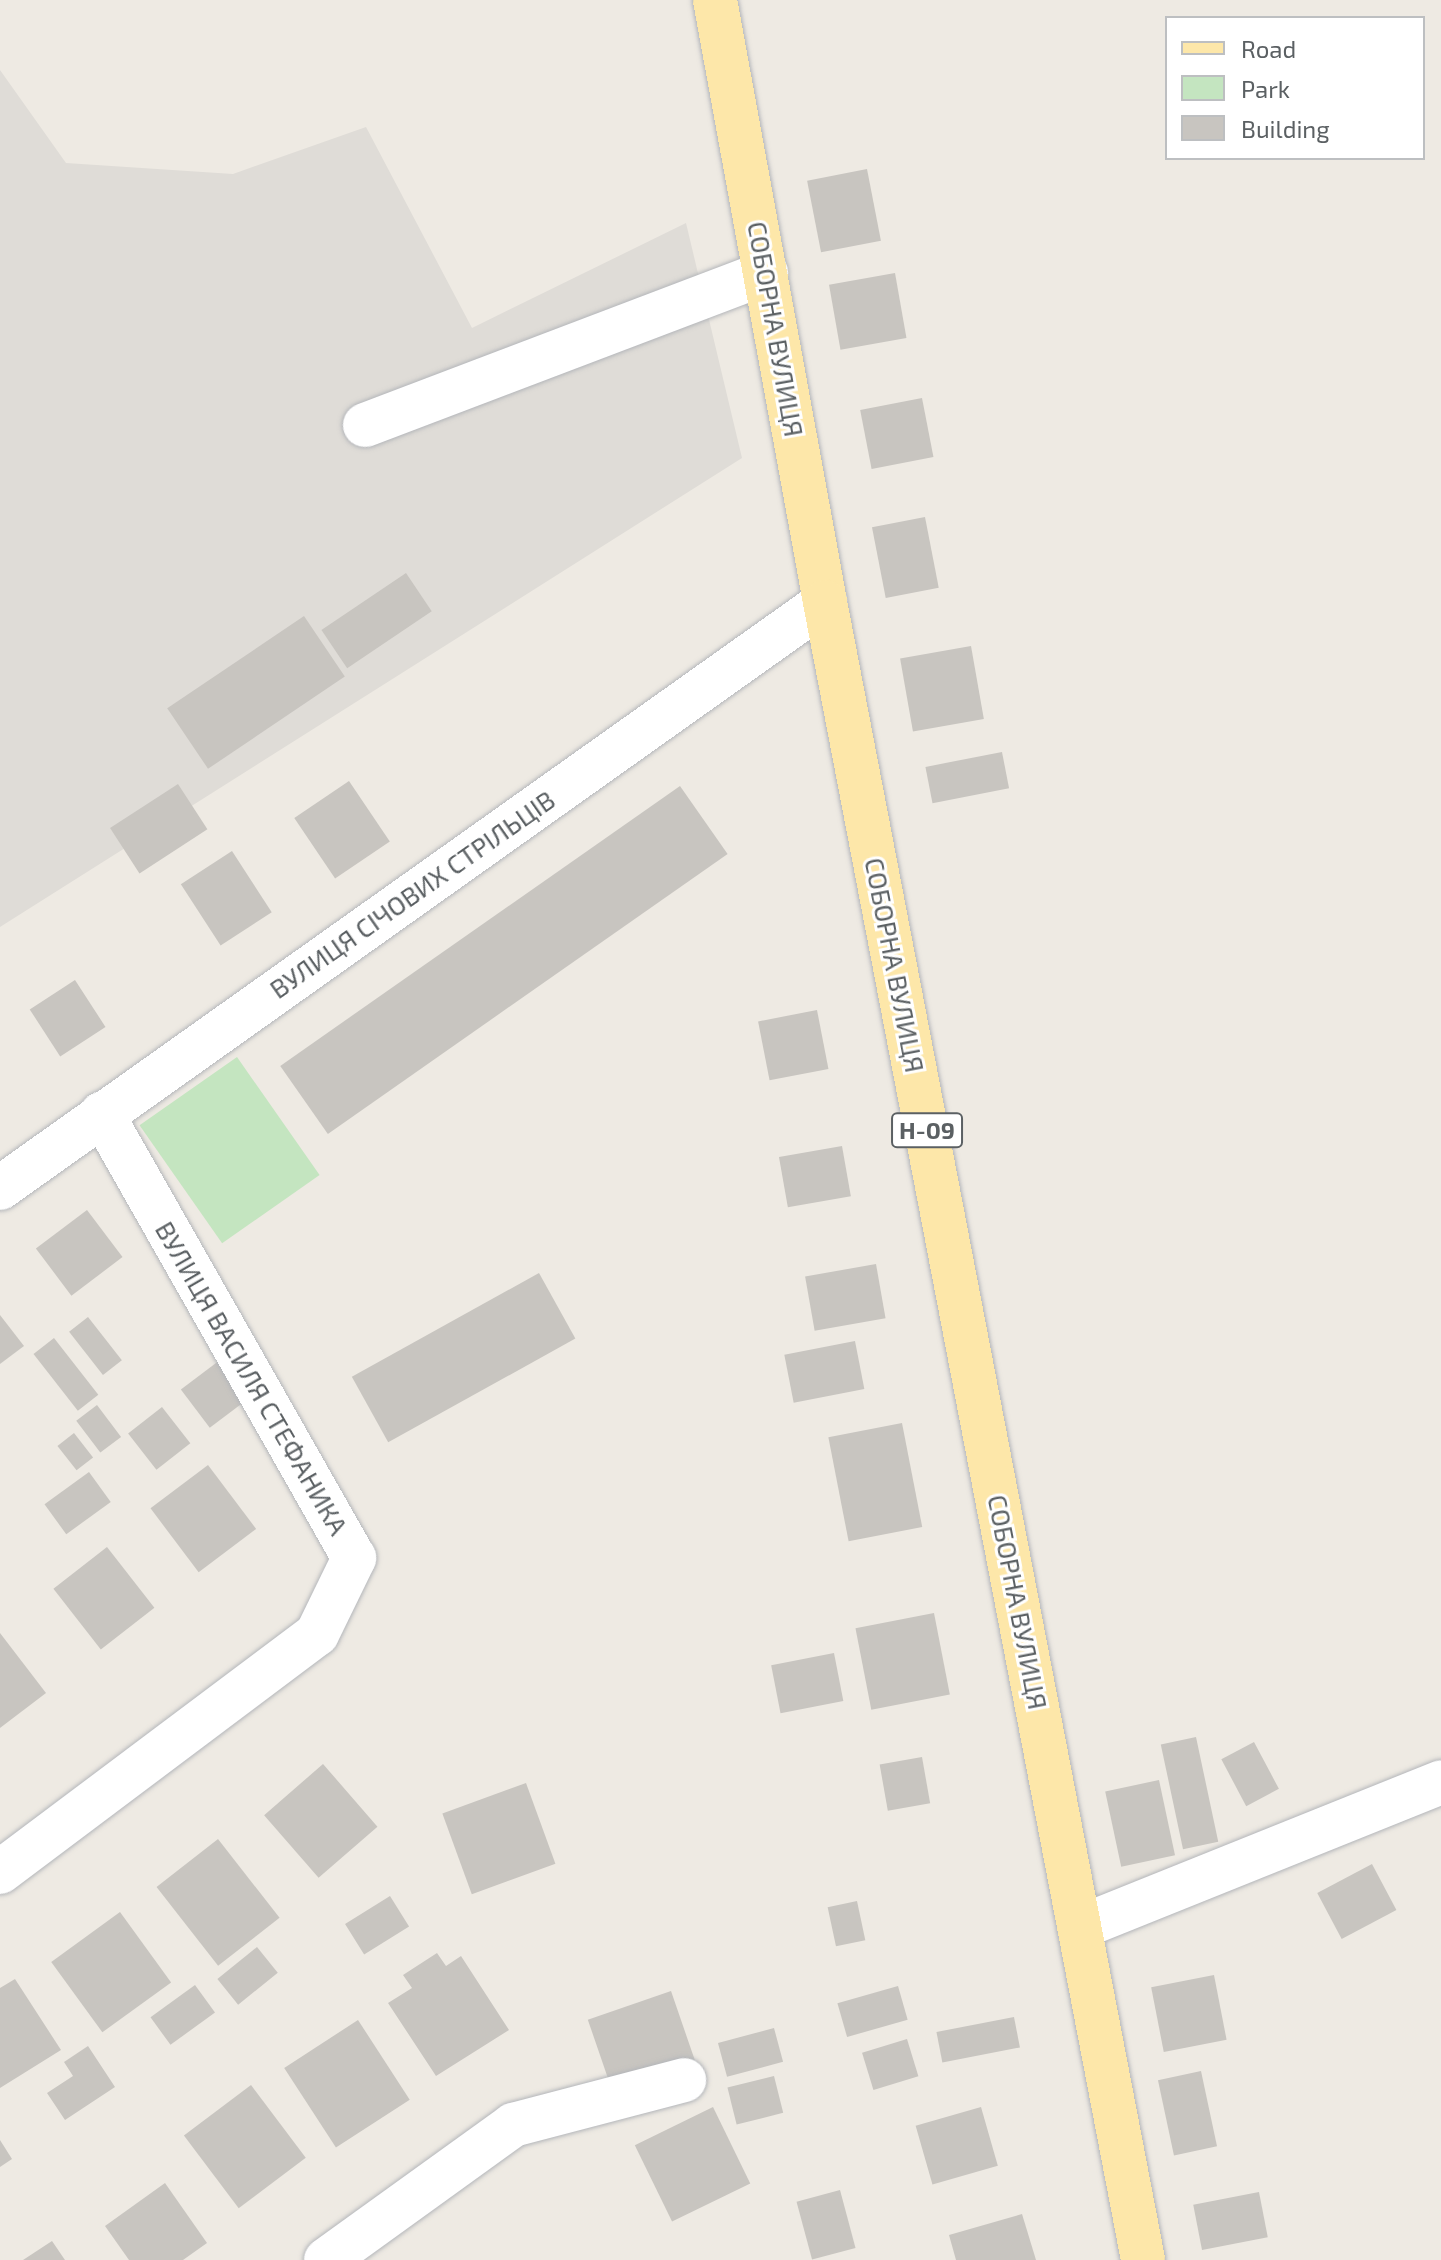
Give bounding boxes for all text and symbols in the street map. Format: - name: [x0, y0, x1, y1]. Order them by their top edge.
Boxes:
- legend: [1165, 16, 1425, 160]
- text: Road: [1241, 34, 1296, 63]
- text: Park: [1241, 74, 1290, 103]
- text: Building: [1241, 114, 1330, 143]
- street label: СОБОРНА ВУЛИЦЯ: [742, 219, 810, 439]
- street label: ВУЛИЦЯ СІЧОВИХ СТРІЛЬЦІВ: [264, 784, 560, 1004]
- street label: СОБОРНА ВУЛИЦЯ: [859, 855, 931, 1075]
- road number: Н-09: [891, 1110, 963, 1150]
- street label: ВУЛИЦЯ ВАСИЛЯ СТЕФАНИКА: [149, 1216, 355, 1540]
- street label: СОБОРНА ВУЛИЦЯ: [982, 1492, 1054, 1712]

